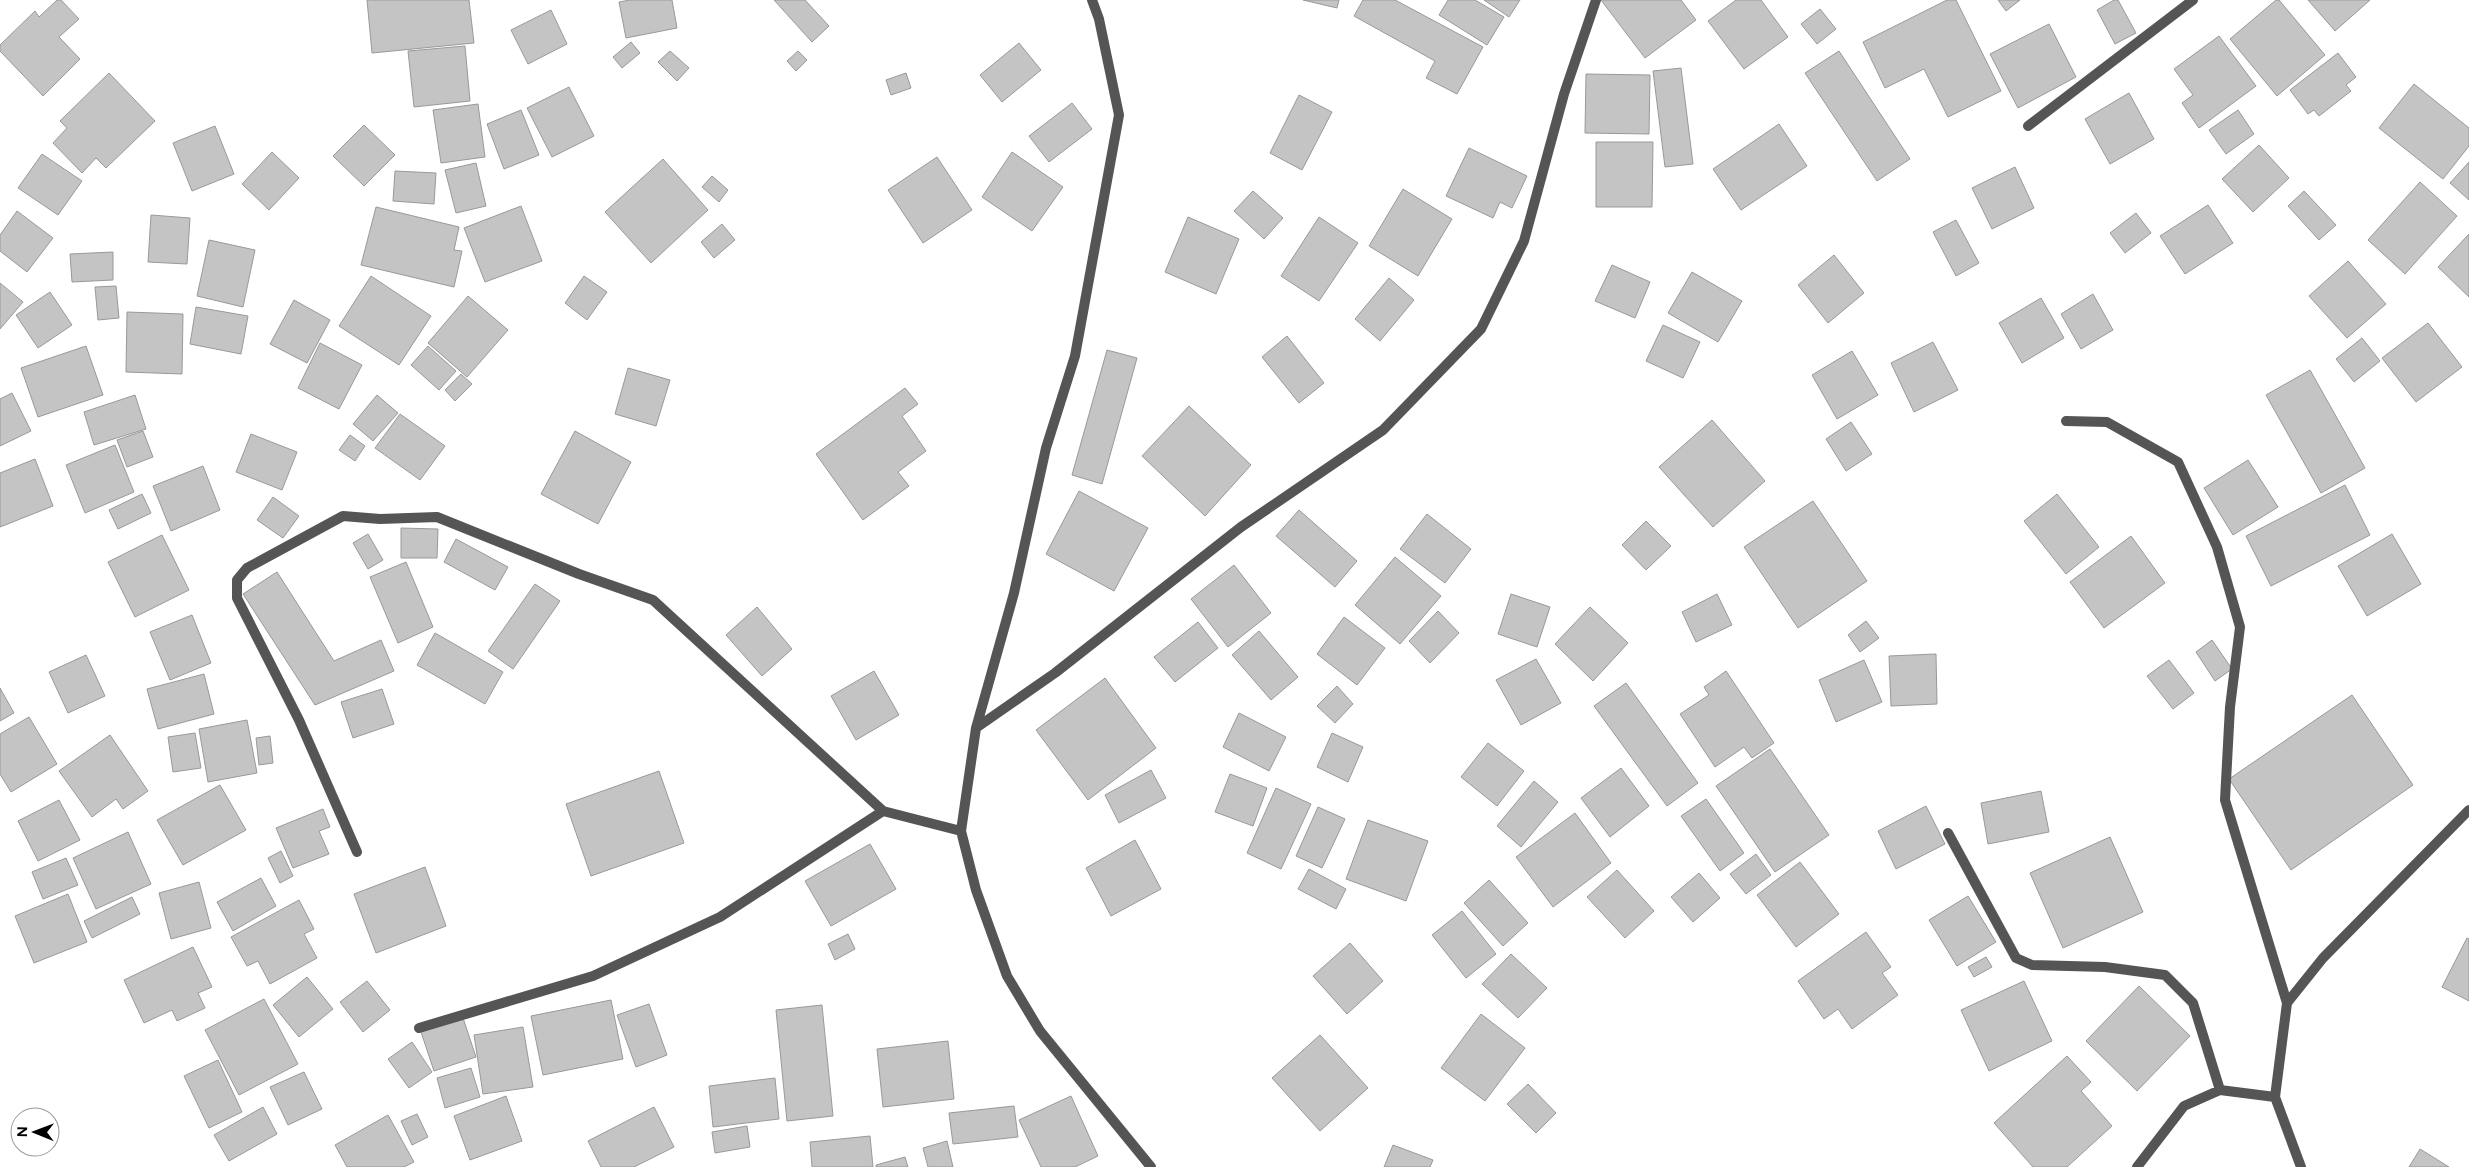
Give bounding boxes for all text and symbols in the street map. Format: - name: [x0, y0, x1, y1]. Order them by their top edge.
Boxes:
- north arrow: [10, 1107, 60, 1157]
- text: N: [14, 1126, 31, 1137]

